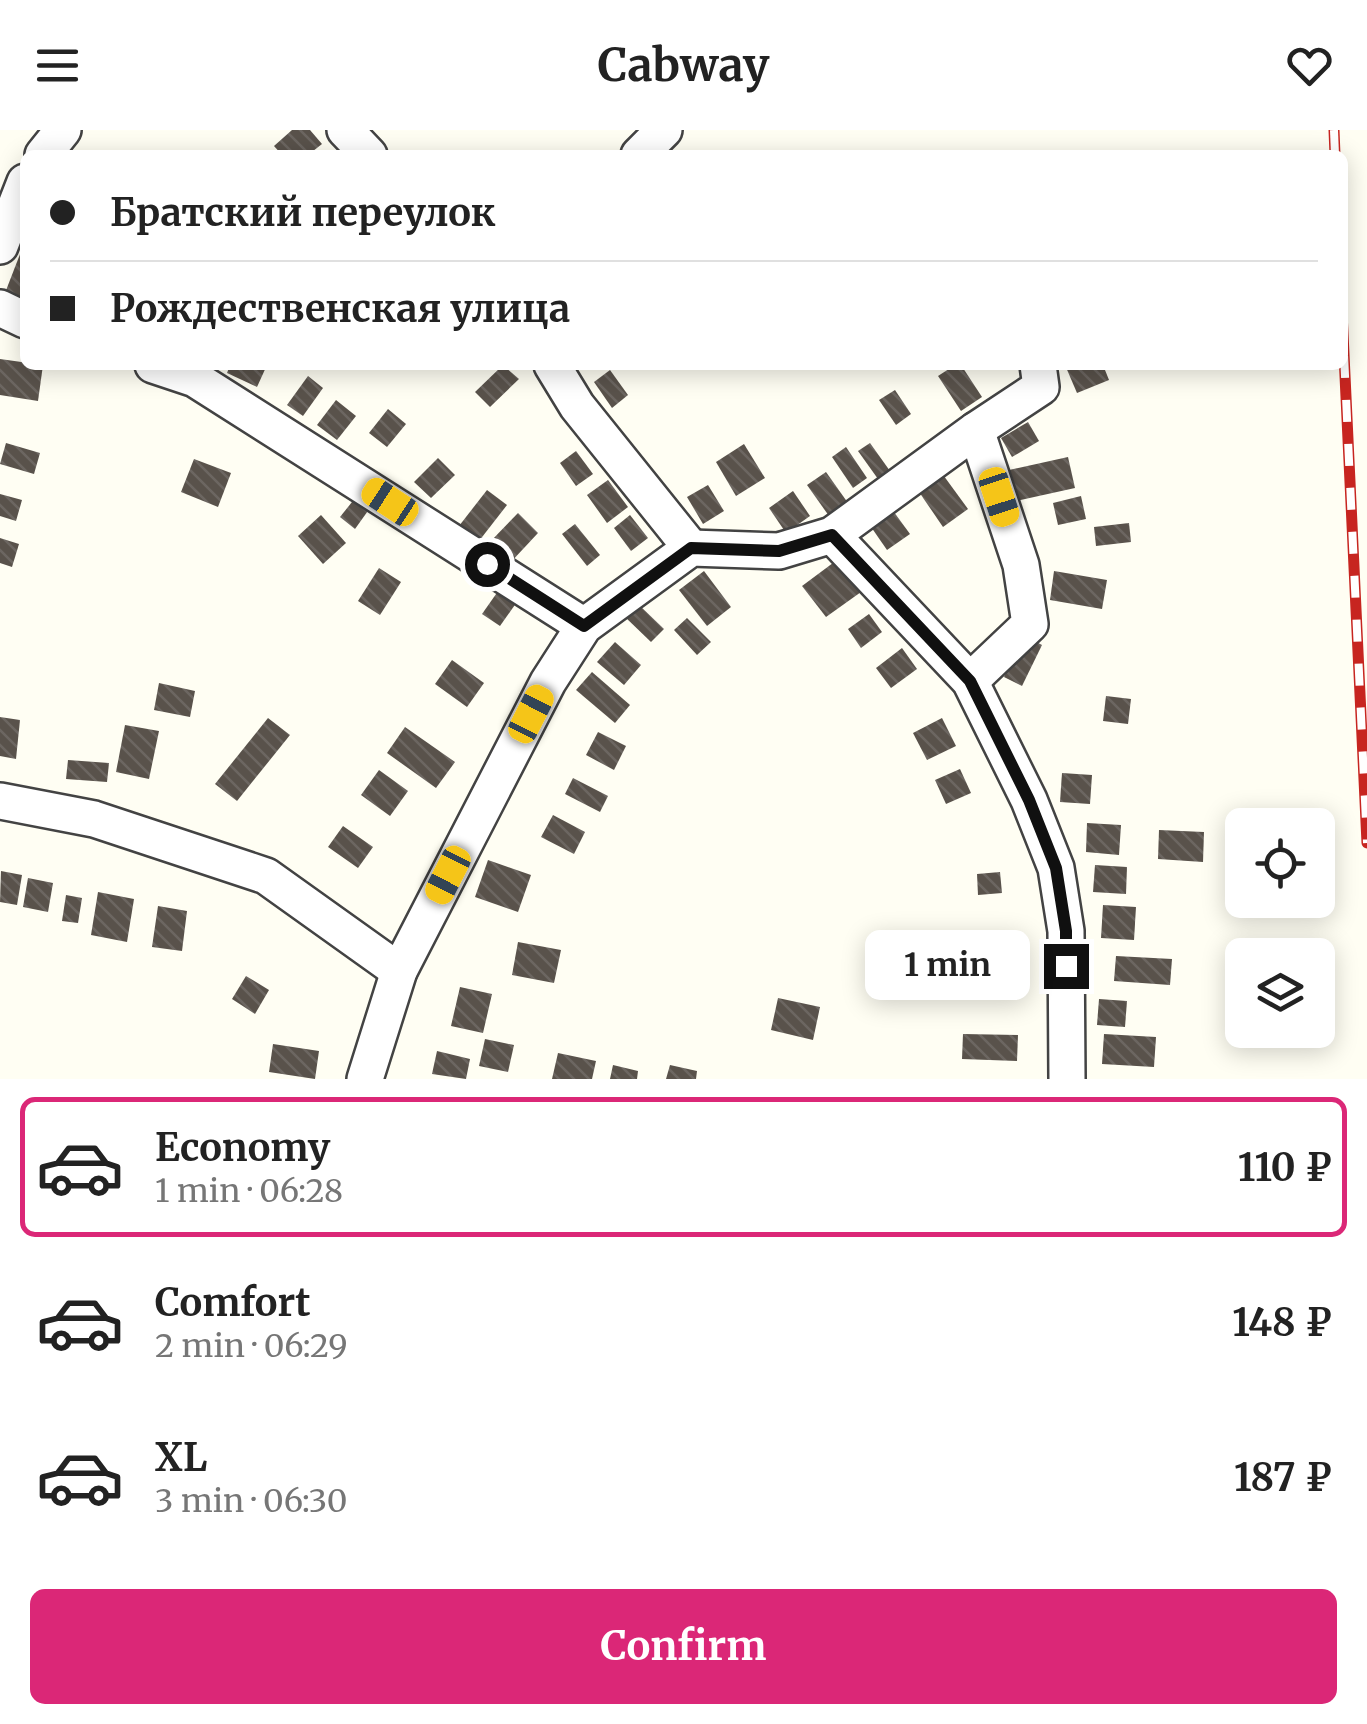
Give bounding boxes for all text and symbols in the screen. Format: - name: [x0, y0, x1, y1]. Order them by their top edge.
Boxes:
- text: Cabway: [598, 37, 769, 93]
- icon: menu: [30, 38, 85, 93]
- icon: heart: [1282, 38, 1337, 93]
- text: Братский переулок: [110, 189, 496, 236]
- text: Рождественская улица: [110, 285, 570, 332]
- car: [975, 464, 1023, 530]
- car: [357, 473, 423, 531]
- route start: [465, 542, 510, 587]
- car: [504, 680, 558, 748]
- map controls: [1225, 808, 1335, 1048]
- button: locate: [1225, 808, 1335, 918]
- car: [421, 841, 475, 909]
- callout: 1 min: [866, 931, 1031, 1001]
- button: layers: [1225, 938, 1335, 1048]
- route end: [1044, 944, 1089, 989]
- text: 1 min: [904, 945, 991, 985]
- icon: car: [35, 1122, 125, 1212]
- text: Economy: [155, 1124, 330, 1171]
- text: 110 ₽: [1238, 1144, 1332, 1191]
- text: 1 min · 06:28: [155, 1171, 343, 1211]
- icon: car: [35, 1277, 125, 1367]
- text: Comfort: [155, 1279, 311, 1326]
- text: 148 ₽: [1232, 1299, 1332, 1346]
- text: 2 min · 06:29: [155, 1326, 348, 1366]
- icon: car: [35, 1432, 125, 1522]
- text: XL: [155, 1434, 207, 1481]
- text: 187 ₽: [1234, 1454, 1332, 1501]
- text: 3 min · 06:30: [155, 1481, 347, 1521]
- button: Confirm: [30, 1589, 1337, 1704]

